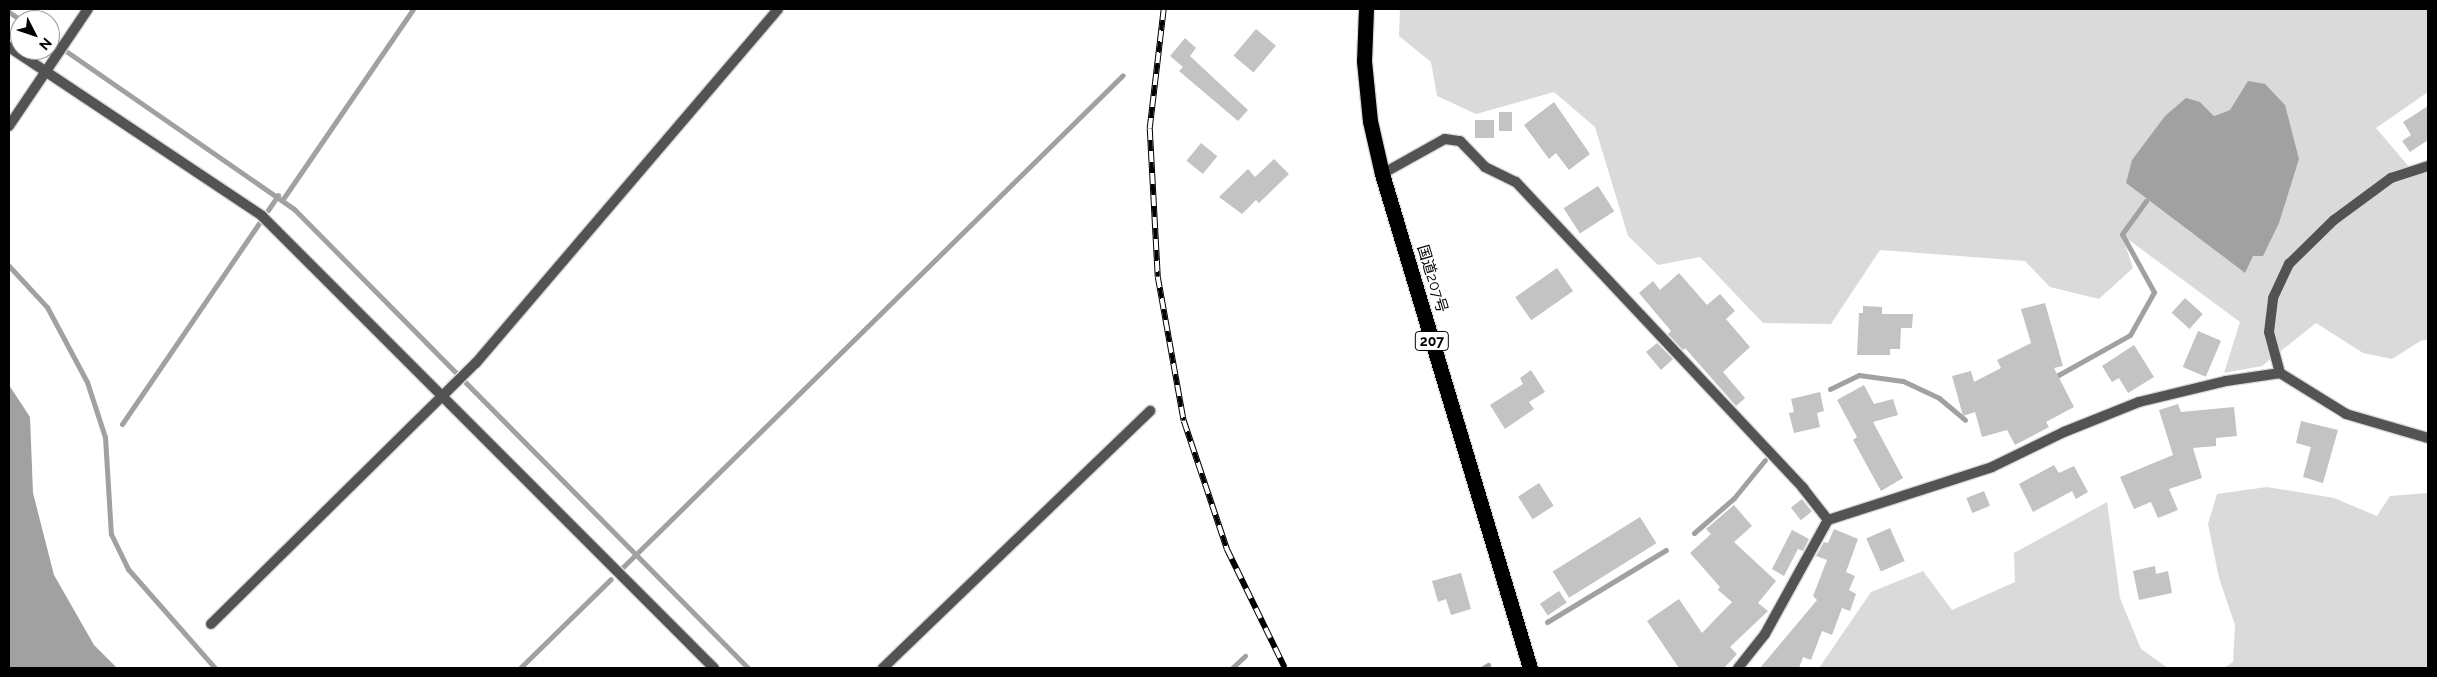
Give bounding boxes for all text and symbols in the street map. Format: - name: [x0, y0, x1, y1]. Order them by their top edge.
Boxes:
- north arrow: [10, 10, 60, 60]
- text: N: [36, 35, 55, 53]
- street label: 国道207号: [1413, 243, 1451, 315]
- road number: 207: [1414, 330, 1450, 352]

